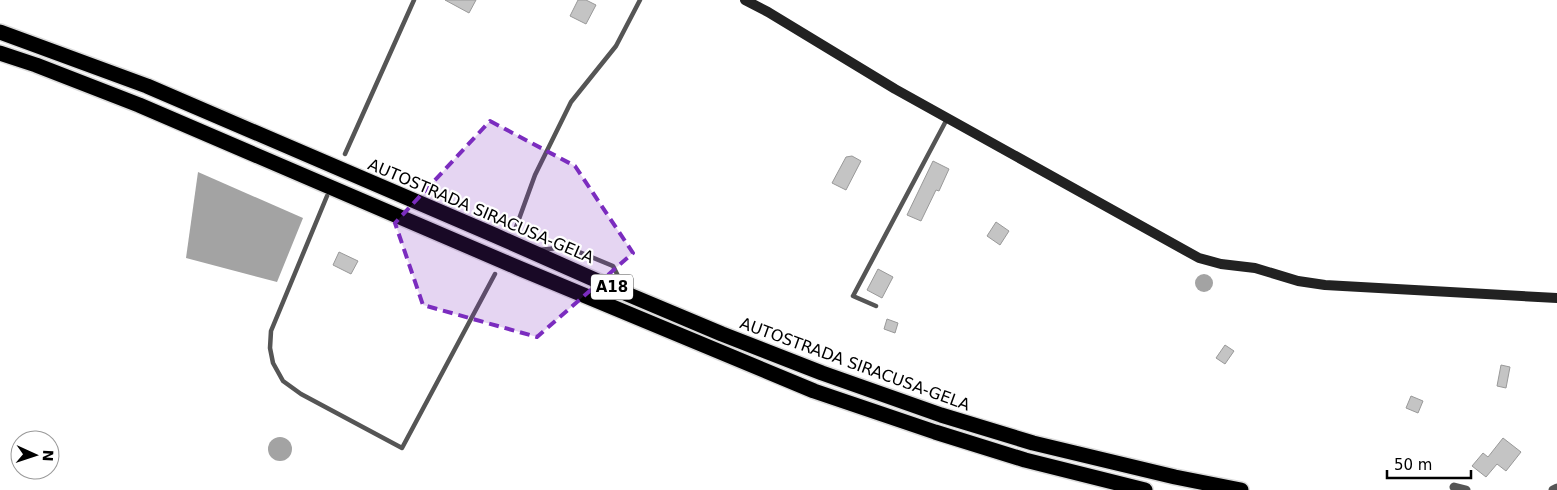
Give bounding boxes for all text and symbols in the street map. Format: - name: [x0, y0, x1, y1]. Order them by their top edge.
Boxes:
- street label: AUTOSTRADA SIRACUSA-GELA: [365, 155, 597, 267]
- road number: A18: [591, 274, 633, 300]
- street label: AUTOSTRADA SIRACUSA-GELA: [737, 313, 973, 415]
- north arrow: [10, 430, 60, 480]
- scale bar: [1387, 448, 1471, 480]
- text: N: [40, 449, 56, 462]
- text: 50 m: [1394, 456, 1432, 474]

